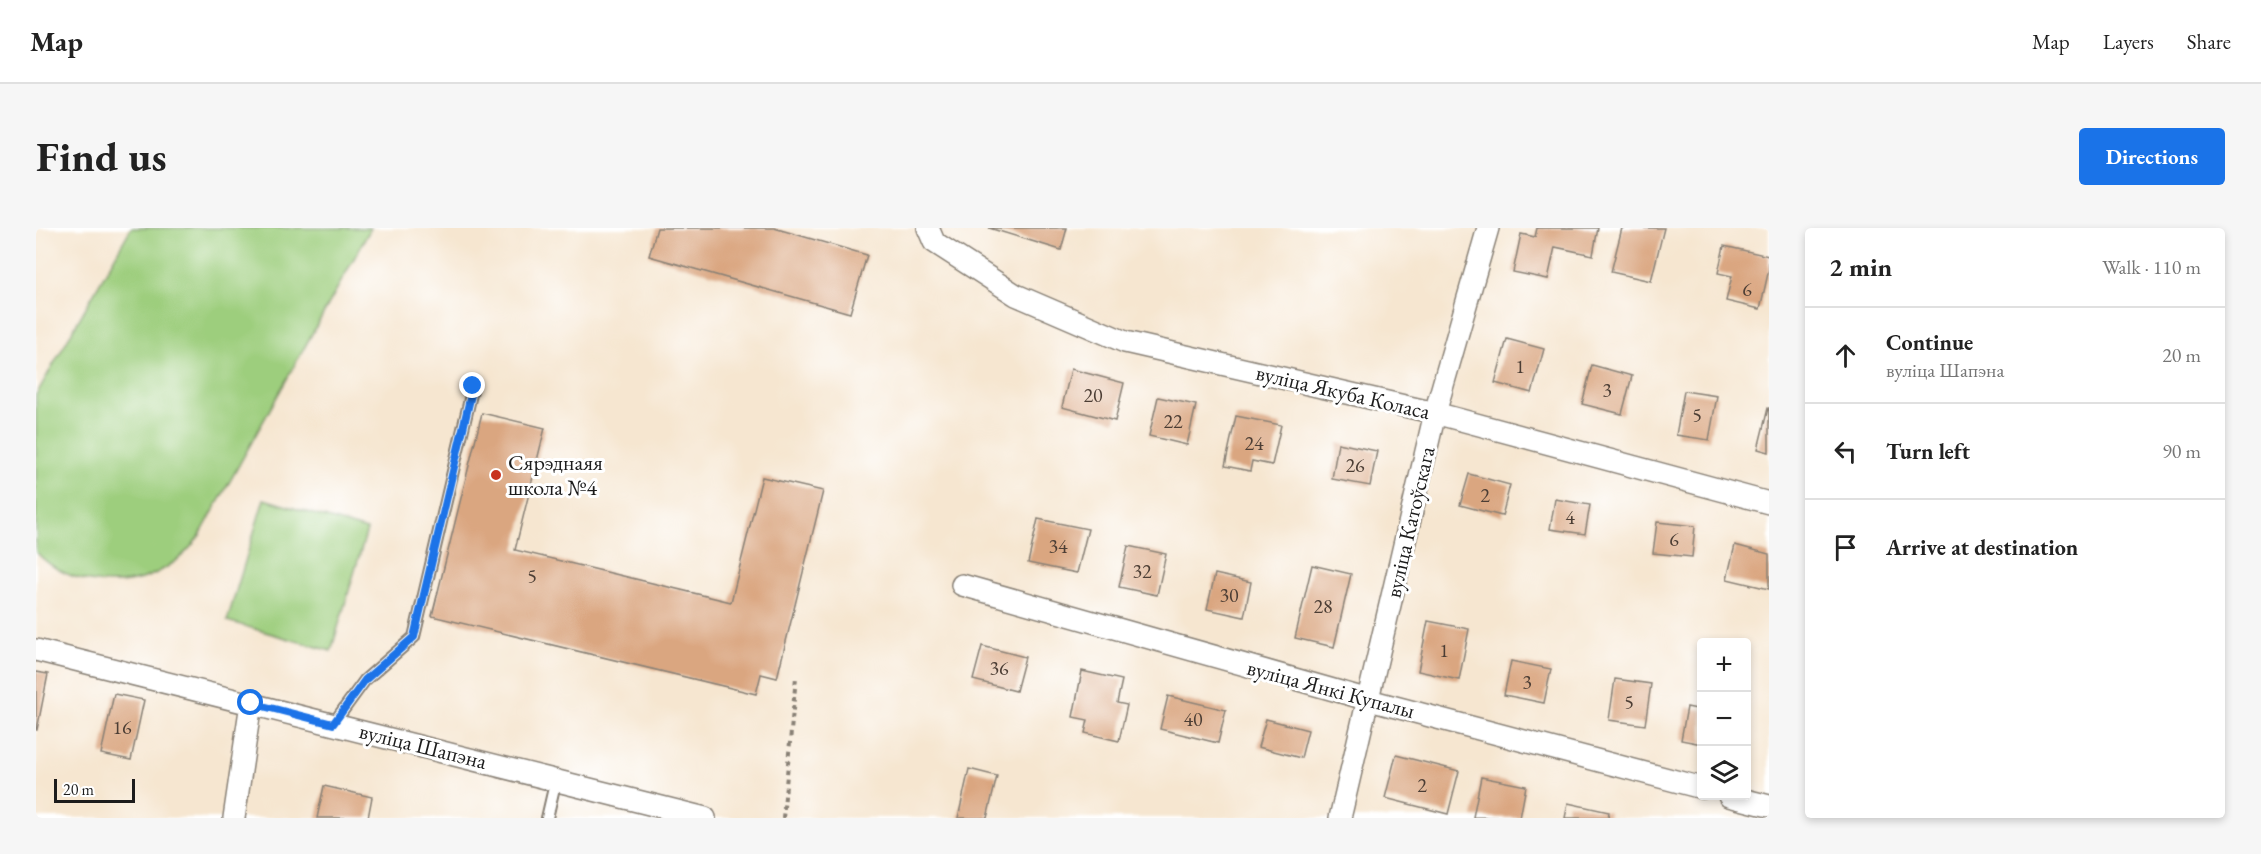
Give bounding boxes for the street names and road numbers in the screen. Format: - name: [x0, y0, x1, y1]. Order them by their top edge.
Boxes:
- street label: вуліца Якуба Коласа: [1253, 358, 1433, 426]
- street label: вуліца Катоўскага: [1378, 443, 1442, 601]
- street label: вуліца Янкі Купалы: [1244, 653, 1418, 725]
- street label: вуліца Шапэна: [356, 716, 490, 776]

